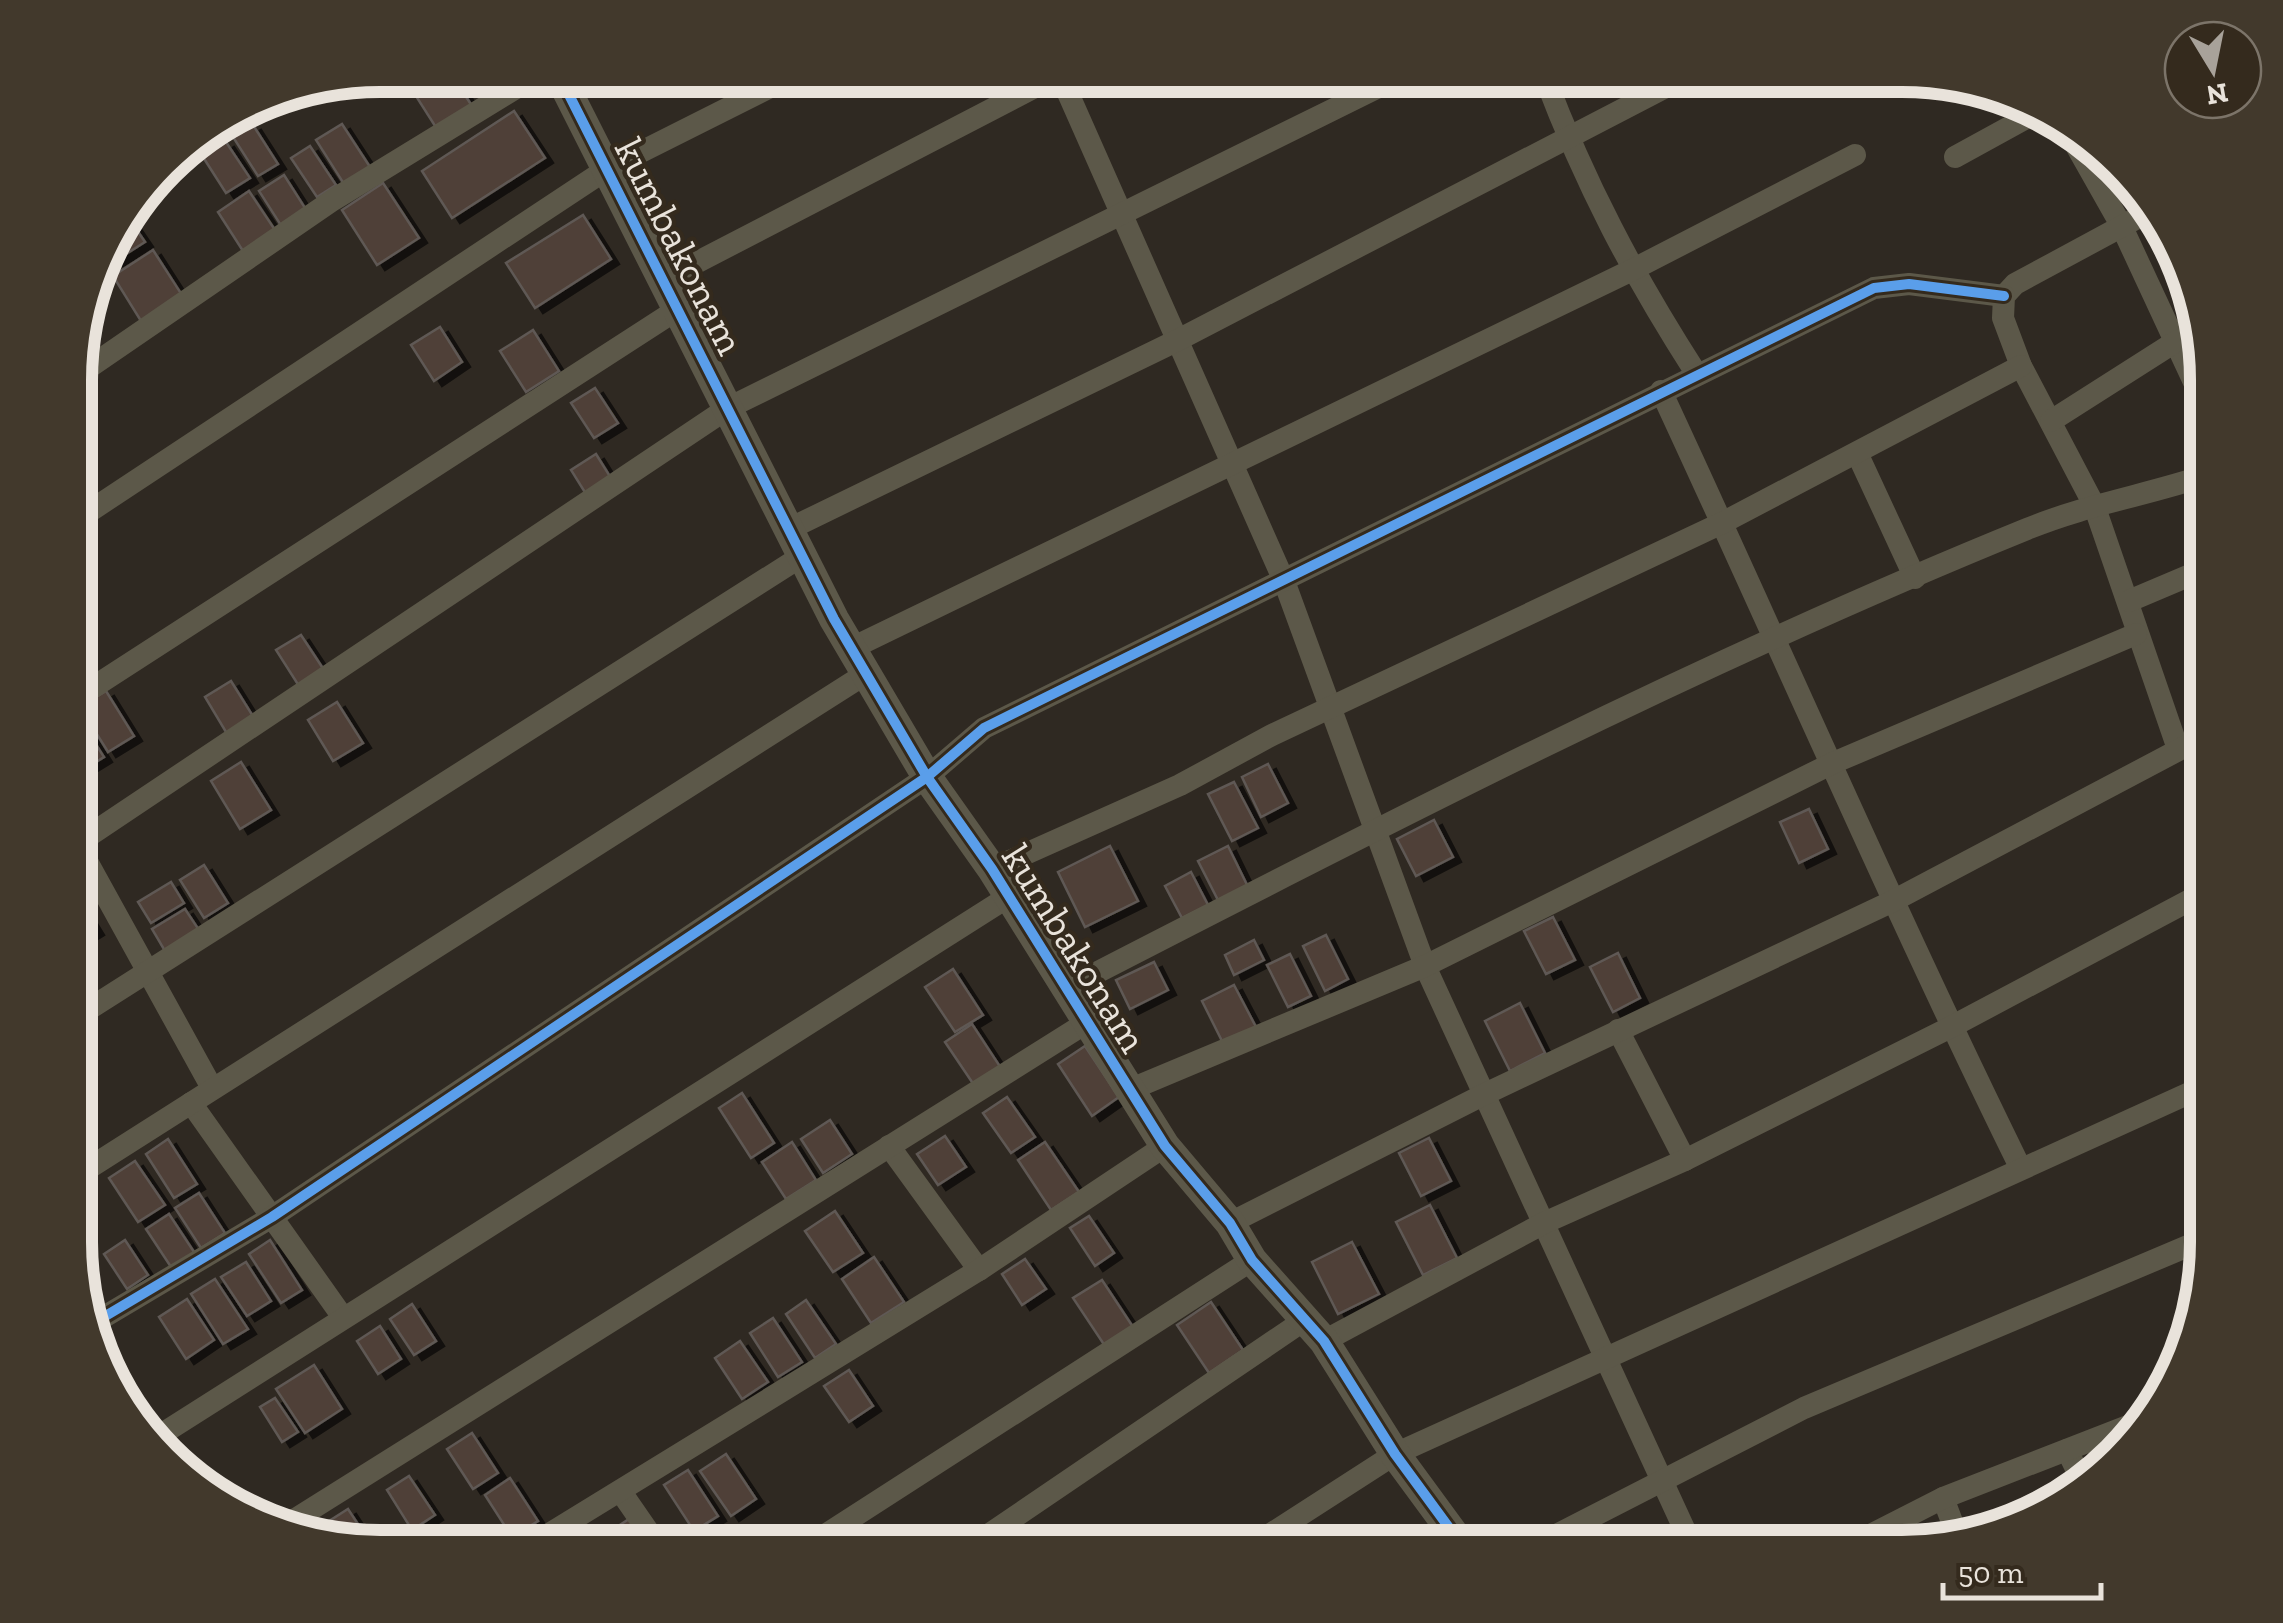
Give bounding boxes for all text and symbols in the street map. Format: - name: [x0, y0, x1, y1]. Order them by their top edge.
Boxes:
- north arrow: [2163, 20, 2263, 120]
- text: N: [2204, 76, 2231, 112]
- street label: kumbakonam: [605, 130, 755, 362]
- street label: kumbakonam: [992, 835, 1158, 1061]
- scale bar: [1943, 1538, 2100, 1600]
- text: 50 m: [1958, 1555, 2023, 1591]

